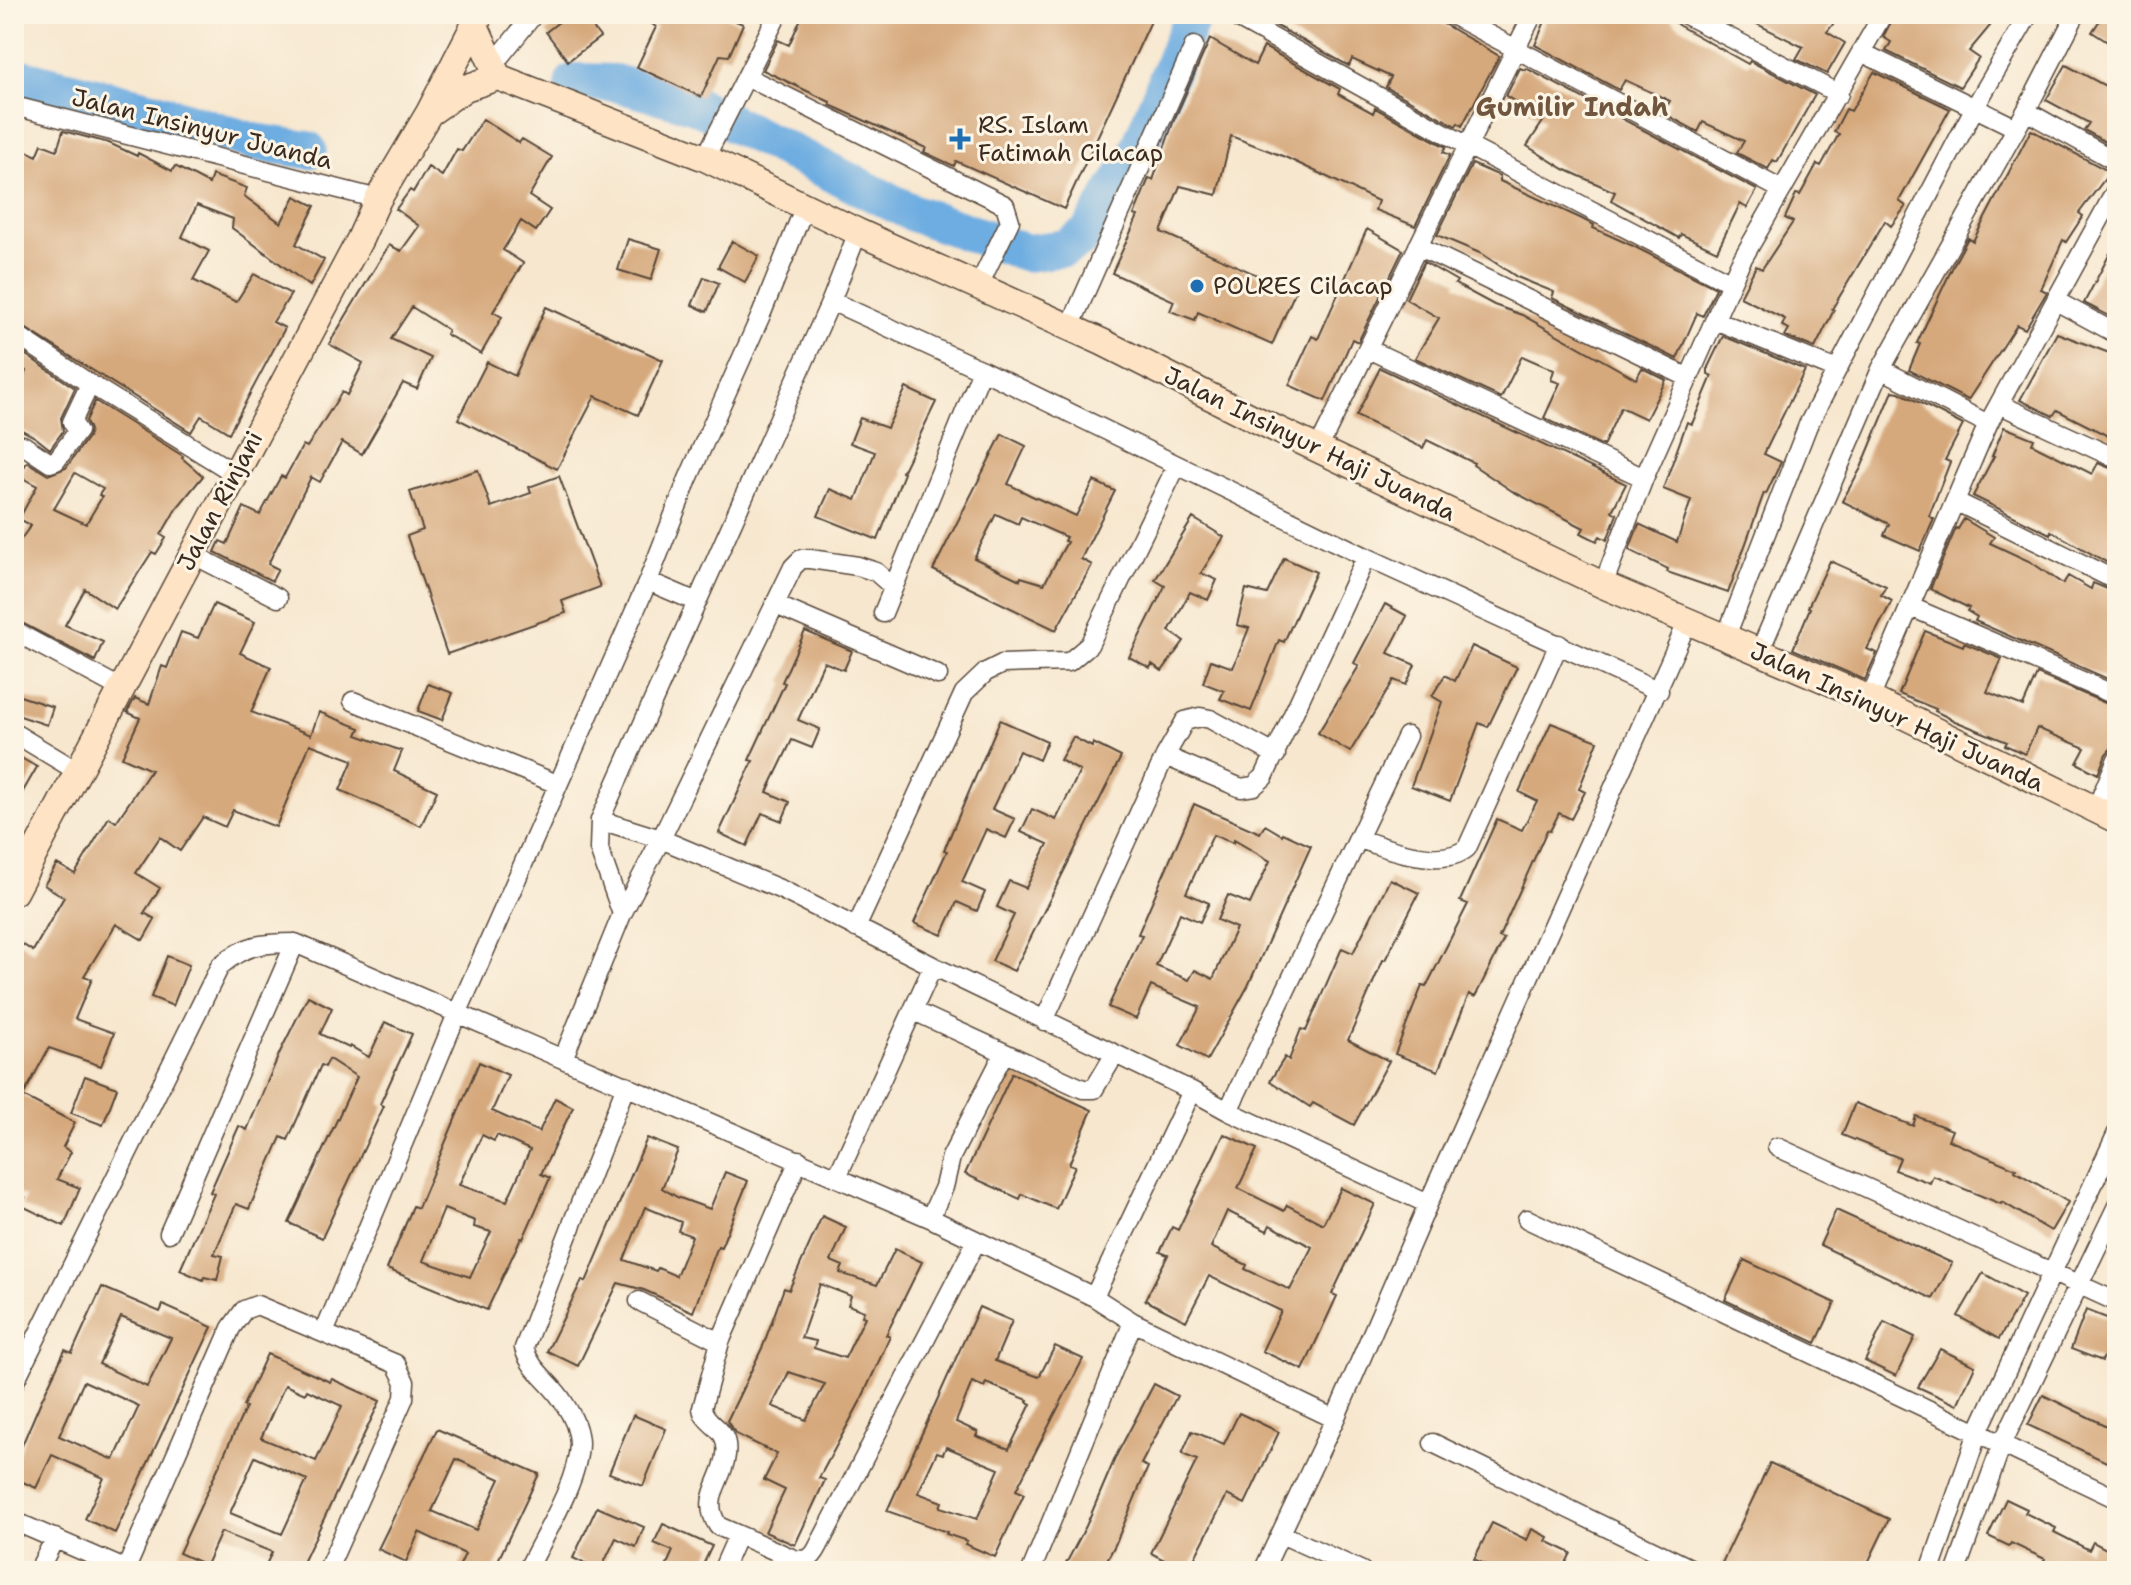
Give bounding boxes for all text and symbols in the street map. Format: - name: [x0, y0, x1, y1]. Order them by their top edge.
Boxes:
- street label: Jalan Insinyur Juanda: [68, 81, 336, 177]
- district label: Gumilir Indah: [1476, 89, 1668, 124]
- place label: RS. Islam Fatimah Cilacap: [978, 109, 1163, 169]
- marker: RS. Islam Fatimah Cilacap: [949, 128, 971, 150]
- place label: POLRES Cilacap: [1213, 270, 1393, 302]
- marker: POLRES Cilacap: [1188, 277, 1206, 295]
- street label: Jalan Insinyur Haji Juanda: [1159, 359, 1461, 529]
- street label: Jalan Rinjani: [170, 426, 270, 576]
- street label: Jalan Insinyur Haji Juanda: [1745, 635, 2049, 799]

